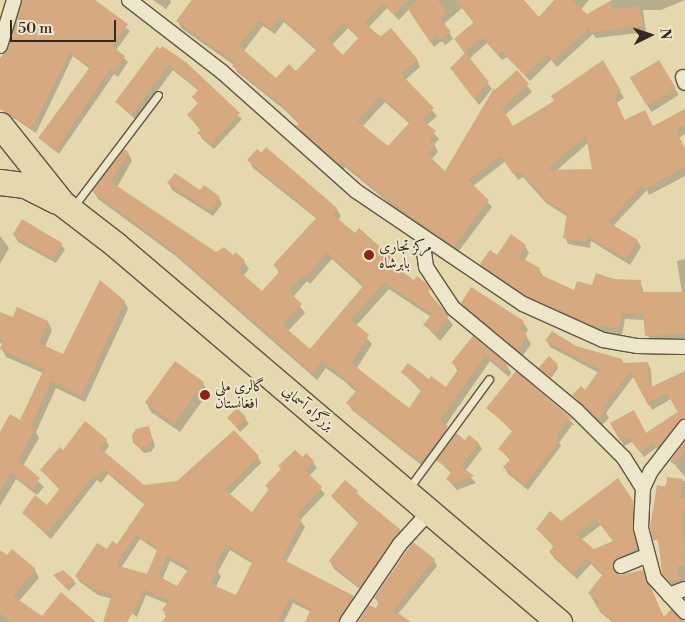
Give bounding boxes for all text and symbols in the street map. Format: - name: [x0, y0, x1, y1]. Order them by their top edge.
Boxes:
- scale bar: [12, 10, 119, 42]
- north arrow: [625, 10, 675, 60]
- text: 50 m: [18, 19, 52, 38]
- text: N: [656, 28, 674, 40]
- place label: مرکز تجاری بابرشاه: [379, 237, 432, 272]
- marker: مرکز تجاری بابرشاه: [363, 249, 375, 261]
- place label: گالری ملی افغانستان: [215, 377, 265, 412]
- street label: بزرگراه آسمایی: [279, 381, 337, 435]
- marker: گالری ملی افغانستان: [199, 389, 211, 401]

